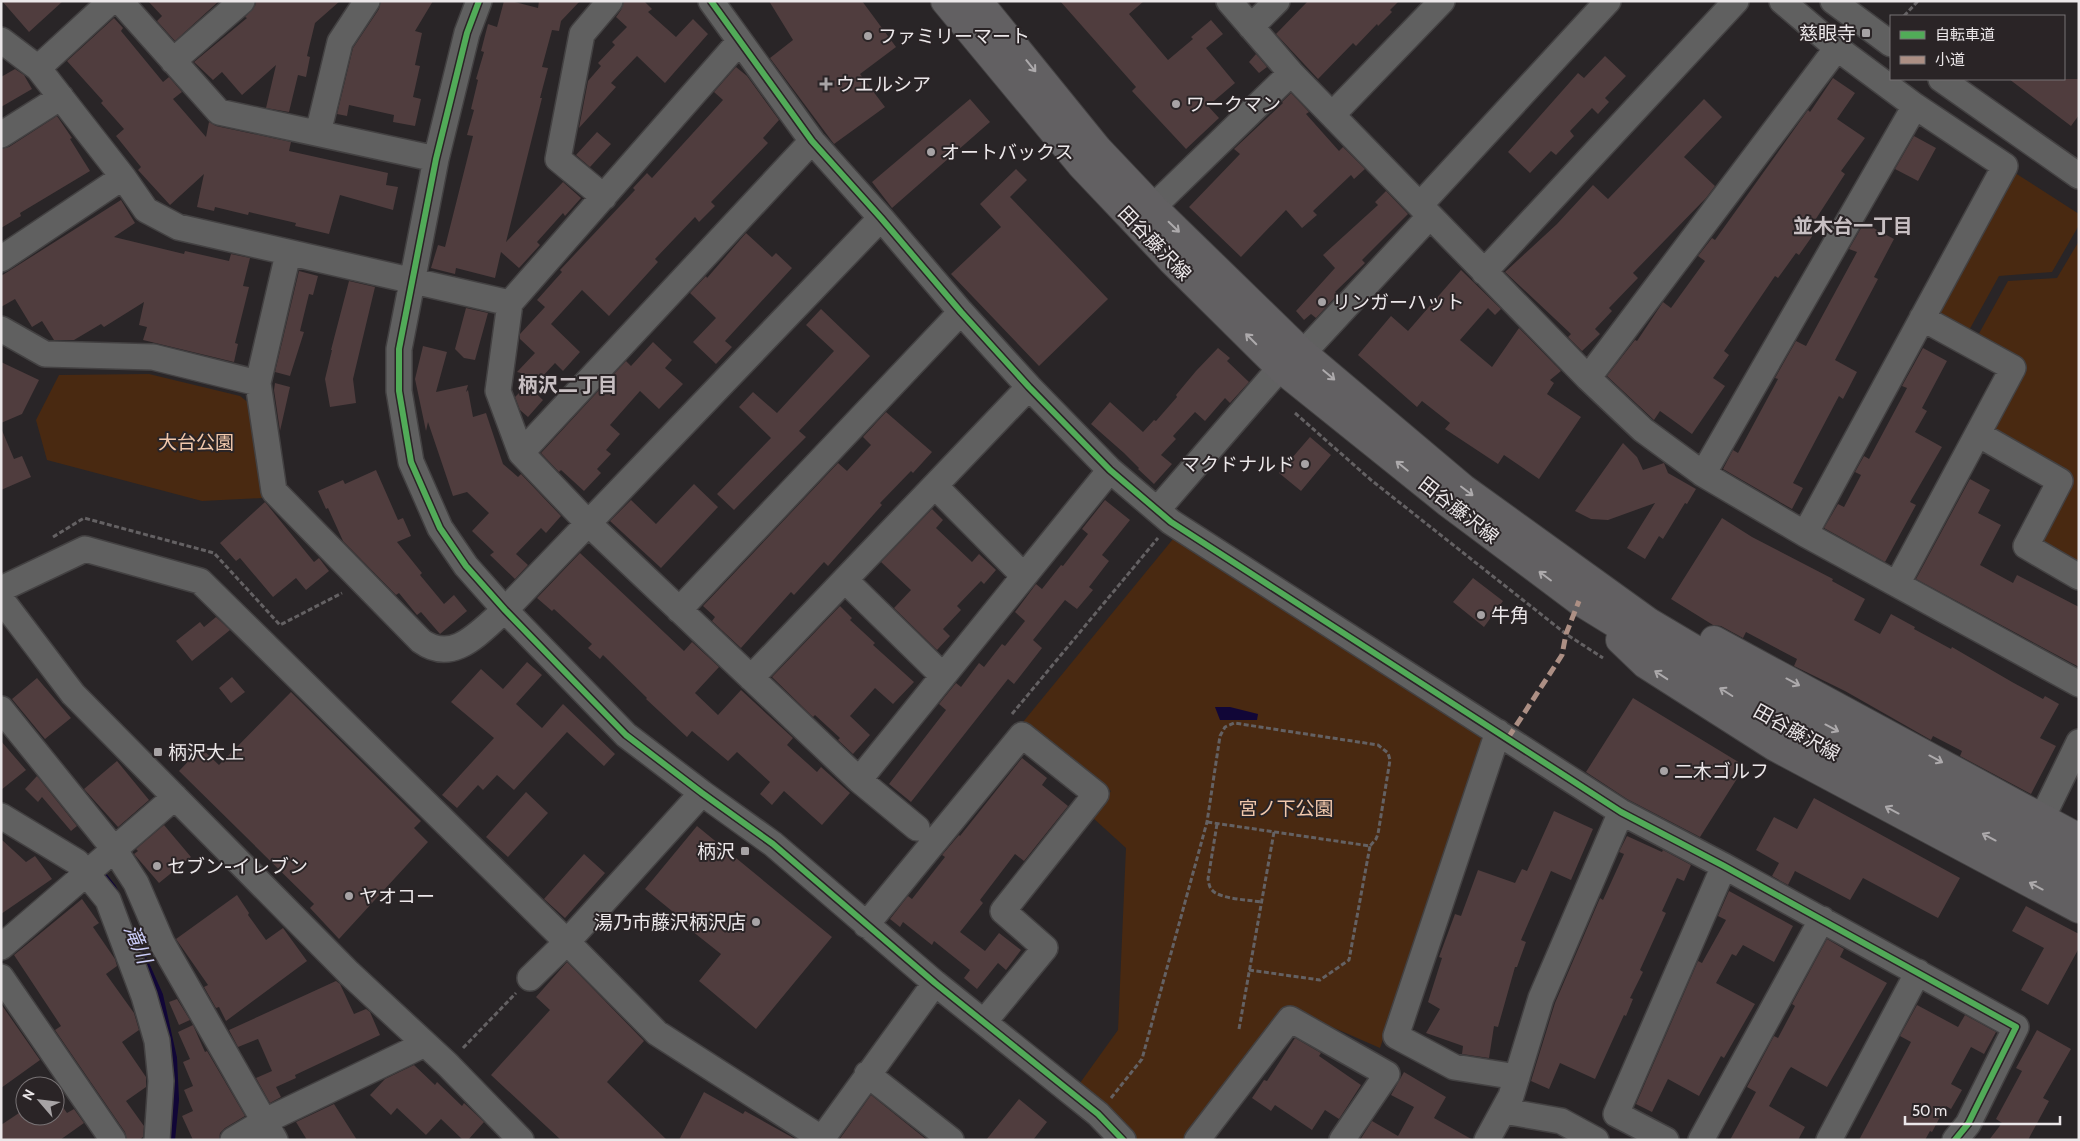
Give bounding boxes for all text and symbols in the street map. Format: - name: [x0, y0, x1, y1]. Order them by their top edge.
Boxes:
- legend: [1890, 15, 2065, 80]
- place label: 慈眼寺: [1799, 22, 1856, 45]
- place label: ファミリーマート: [878, 25, 1030, 48]
- text: 自転車道: [1935, 26, 1995, 44]
- marker: 慈眼寺: [1860, 27, 1872, 39]
- marker: ファミリーマート: [862, 30, 874, 42]
- text: 小道: [1935, 51, 1965, 69]
- one-way arrow: [1026, 60, 1037, 73]
- place label: ウエルシア: [836, 73, 931, 96]
- marker: ウエルシア: [820, 78, 832, 90]
- place label: ワークマン: [1186, 93, 1281, 116]
- marker: ワークマン: [1170, 98, 1182, 110]
- place label: オートバックス: [941, 141, 1073, 164]
- marker: オートバックス: [925, 146, 937, 158]
- street label: 田谷藤沢線: [1113, 201, 1196, 286]
- district label: 並木台一丁目: [1793, 214, 1913, 238]
- one-way arrow: [1167, 221, 1180, 233]
- place label: リンガーハット: [1332, 291, 1465, 314]
- marker: リンガーハット: [1316, 296, 1328, 308]
- one-way arrow: [1245, 333, 1257, 346]
- one-way arrow: [1322, 370, 1335, 381]
- district label: 柄沢二丁目: [518, 373, 618, 397]
- park label: 大台公園: [158, 431, 234, 454]
- place label: マクドナルド: [1181, 453, 1295, 476]
- marker: マクドナルド: [1299, 458, 1311, 470]
- one-way arrow: [1396, 461, 1409, 472]
- street label: 田谷藤沢線: [1414, 472, 1503, 549]
- one-way arrow: [1460, 485, 1473, 496]
- one-way arrow: [1539, 570, 1552, 581]
- place label: 牛角: [1491, 604, 1529, 627]
- marker: 牛角: [1475, 609, 1487, 621]
- one-way arrow: [1655, 670, 1669, 680]
- one-way arrow: [1785, 677, 1800, 687]
- one-way arrow: [1719, 686, 1733, 697]
- street label: 田谷藤沢線: [1750, 699, 1844, 766]
- one-way arrow: [1824, 723, 1839, 733]
- place label: 柄沢大上: [168, 741, 244, 764]
- marker: 柄沢大上: [152, 746, 164, 758]
- one-way arrow: [1928, 755, 1942, 765]
- place label: 二木ゴルフ: [1674, 760, 1769, 783]
- marker: 二木ゴルフ: [1658, 765, 1670, 777]
- park label: 宮ノ下公園: [1238, 797, 1334, 820]
- one-way arrow: [1885, 805, 1900, 815]
- one-way arrow: [1982, 832, 1997, 842]
- place label: 柄沢: [697, 840, 735, 863]
- marker: 柄沢: [739, 845, 751, 857]
- place label: セブン-イレブン: [167, 855, 308, 878]
- marker: セブン-イレブン: [151, 860, 163, 872]
- one-way arrow: [2028, 881, 2043, 891]
- place label: ヤオコー: [359, 885, 435, 908]
- marker: ヤオコー: [343, 890, 355, 902]
- place label: 湯乃市藤沢柄沢店: [594, 911, 746, 934]
- marker: 湯乃市藤沢柄沢店: [750, 916, 762, 928]
- water label: 滝川: [119, 921, 158, 969]
- north arrow: [15, 1076, 65, 1126]
- text: N: [18, 1086, 39, 1103]
- scale bar: [1905, 1094, 2060, 1126]
- text: 50 m: [1912, 1102, 1947, 1120]

